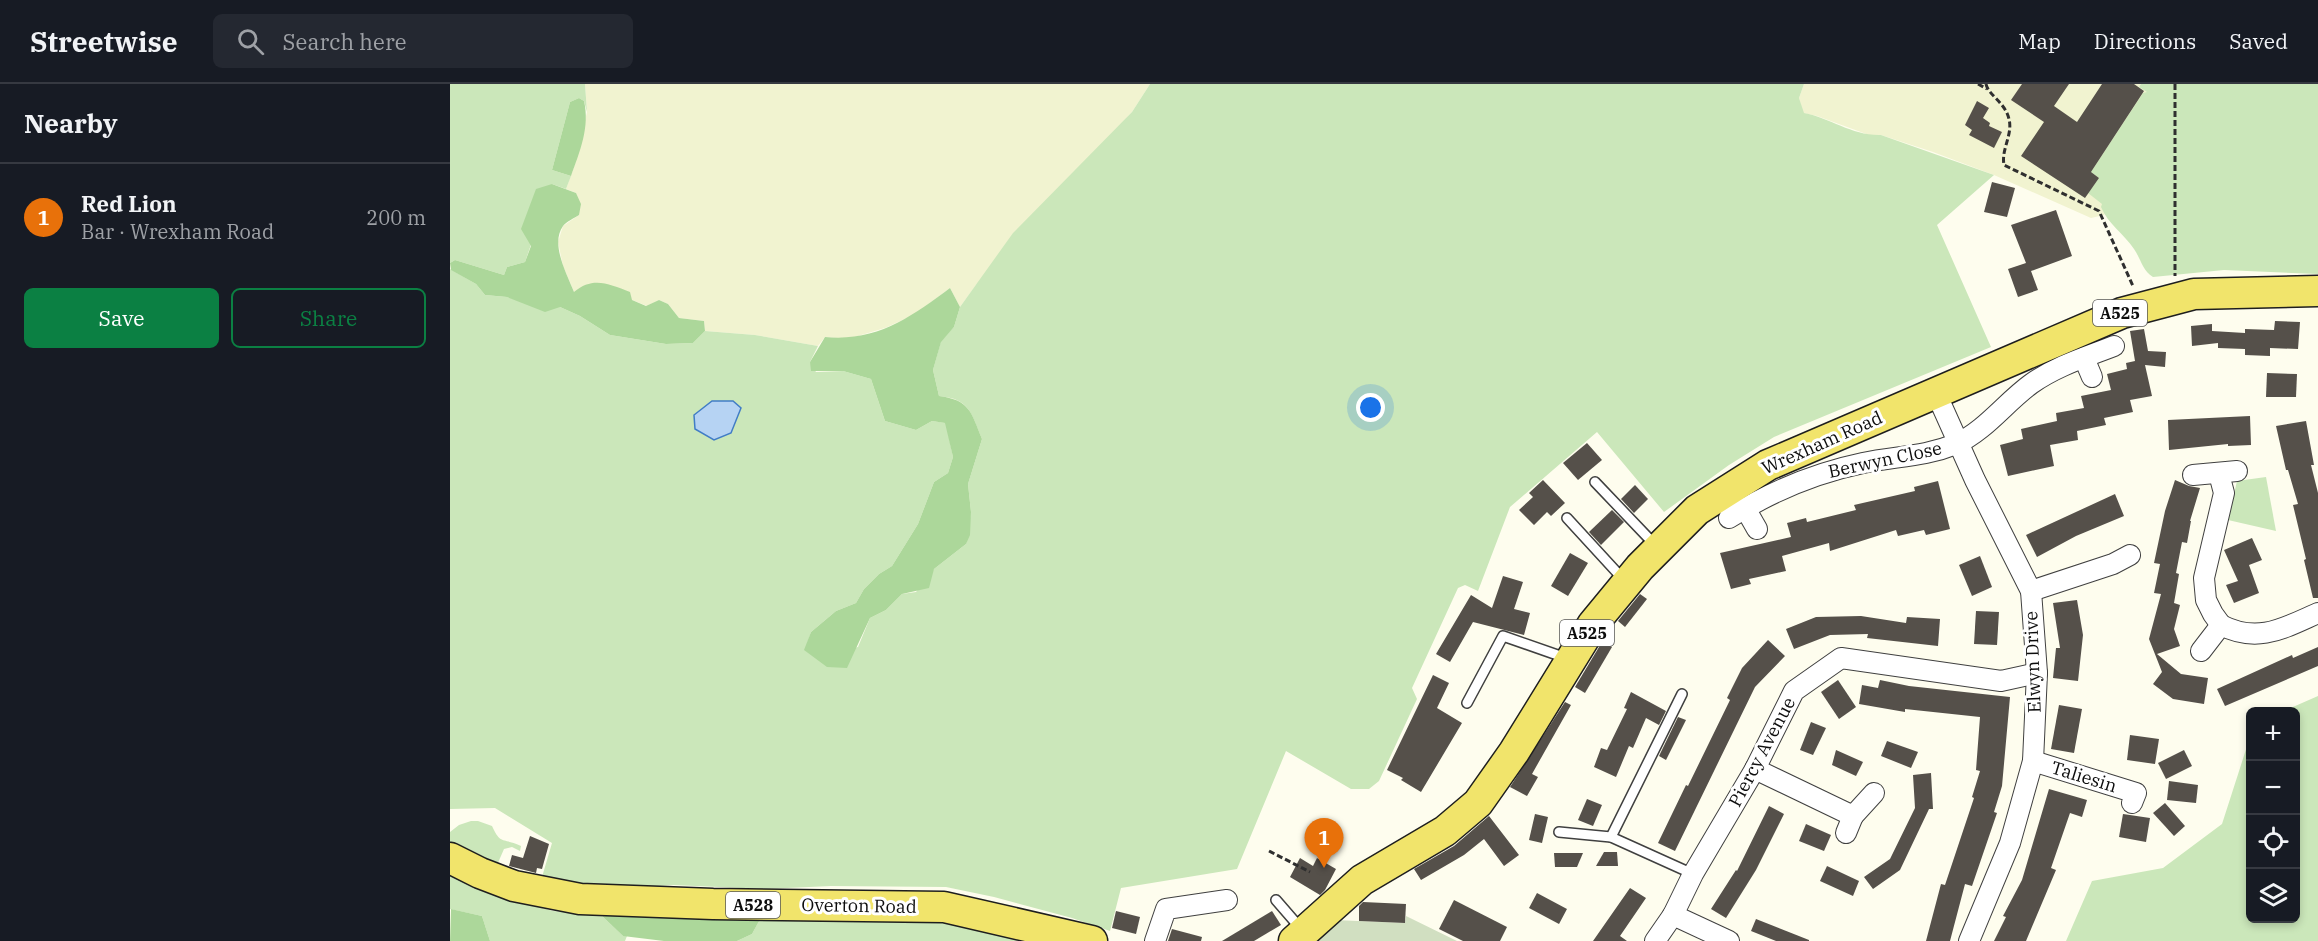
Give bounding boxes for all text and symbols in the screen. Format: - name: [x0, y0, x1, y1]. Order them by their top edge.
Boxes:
- search box: [213, 14, 633, 68]
- text: Streetwise: [30, 23, 177, 60]
- icon: search: [234, 25, 267, 58]
- text: Search here: [282, 27, 406, 56]
- text: Map: [2018, 27, 2061, 55]
- text: Directions: [2094, 27, 2196, 55]
- text: Saved: [2229, 27, 2288, 55]
- text: Nearby: [24, 106, 118, 140]
- text: Red Lion: [81, 189, 177, 218]
- text: 1: [38, 204, 50, 231]
- text: 200 m: [366, 204, 426, 231]
- text: Bar · Wrexham Road: [81, 218, 274, 245]
- button: Save: [24, 288, 219, 348]
- button: Share: [231, 288, 426, 348]
- road number: A525: [2093, 300, 2147, 326]
- your location: [1356, 393, 1385, 422]
- street label: Wrexham Road: [1758, 406, 1886, 479]
- street label: Berwyn Close: [1826, 436, 1944, 483]
- street label: Elwyn Drive: [2019, 611, 2046, 713]
- road number: A525: [1560, 620, 1614, 646]
- street label: Piercy Avenue: [1723, 693, 1800, 811]
- map controls: [2246, 707, 2300, 923]
- button: +: [2246, 707, 2300, 761]
- street label: Taliesin: [2048, 756, 2120, 797]
- button: −: [2246, 761, 2300, 815]
- button: locate: [2246, 815, 2300, 869]
- pin: 1: [1304, 818, 1344, 868]
- button: layers: [2246, 869, 2300, 923]
- road number: A528: [726, 892, 780, 918]
- street label: Overton Road: [801, 893, 917, 918]

